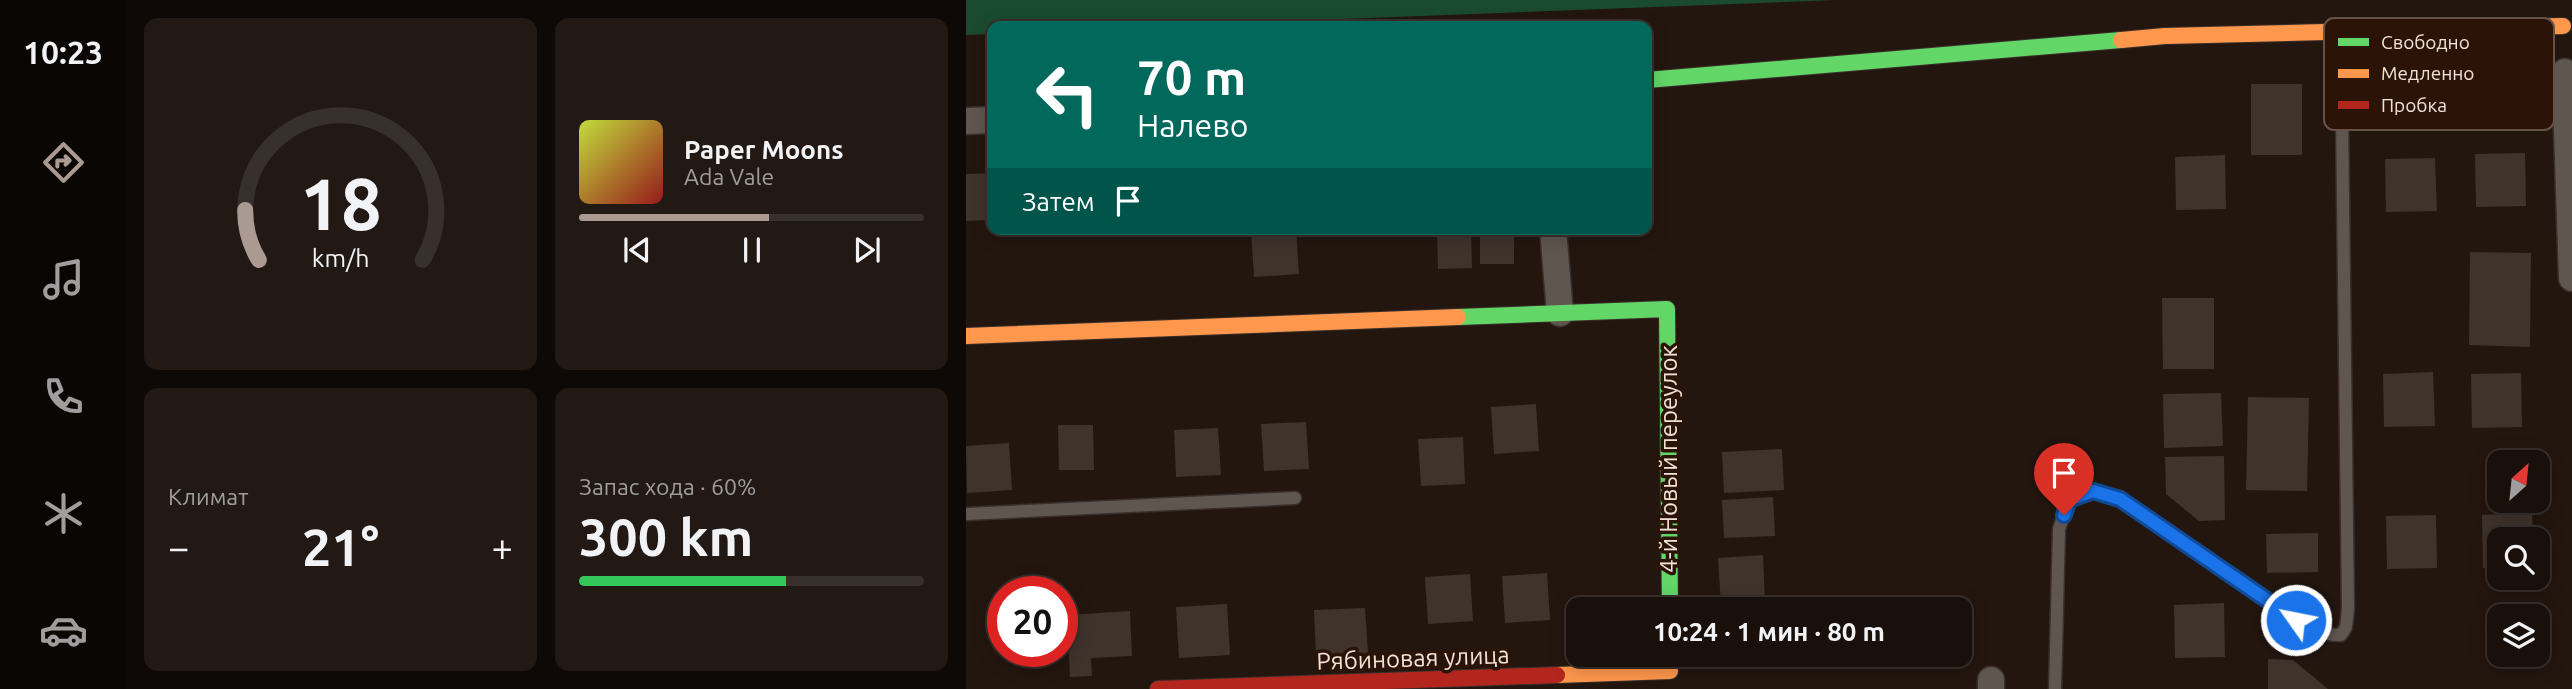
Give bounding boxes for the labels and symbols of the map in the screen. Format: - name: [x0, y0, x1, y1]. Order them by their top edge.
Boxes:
- legend: [2324, 18, 2554, 130]
- text: Свободно: [2381, 31, 2470, 53]
- text: Медленно: [2381, 62, 2474, 84]
- text: Пробка: [2381, 94, 2447, 116]
- street label: 4-й Новый переулок: [1655, 345, 1682, 573]
- pin: [2034, 443, 2094, 515]
- north arrow: [2487, 450, 2550, 513]
- speed limit sign: 20: [987, 576, 1078, 667]
- position arrow: [2259, 583, 2333, 657]
- street label: Рябиновая улица: [1316, 641, 1510, 675]

